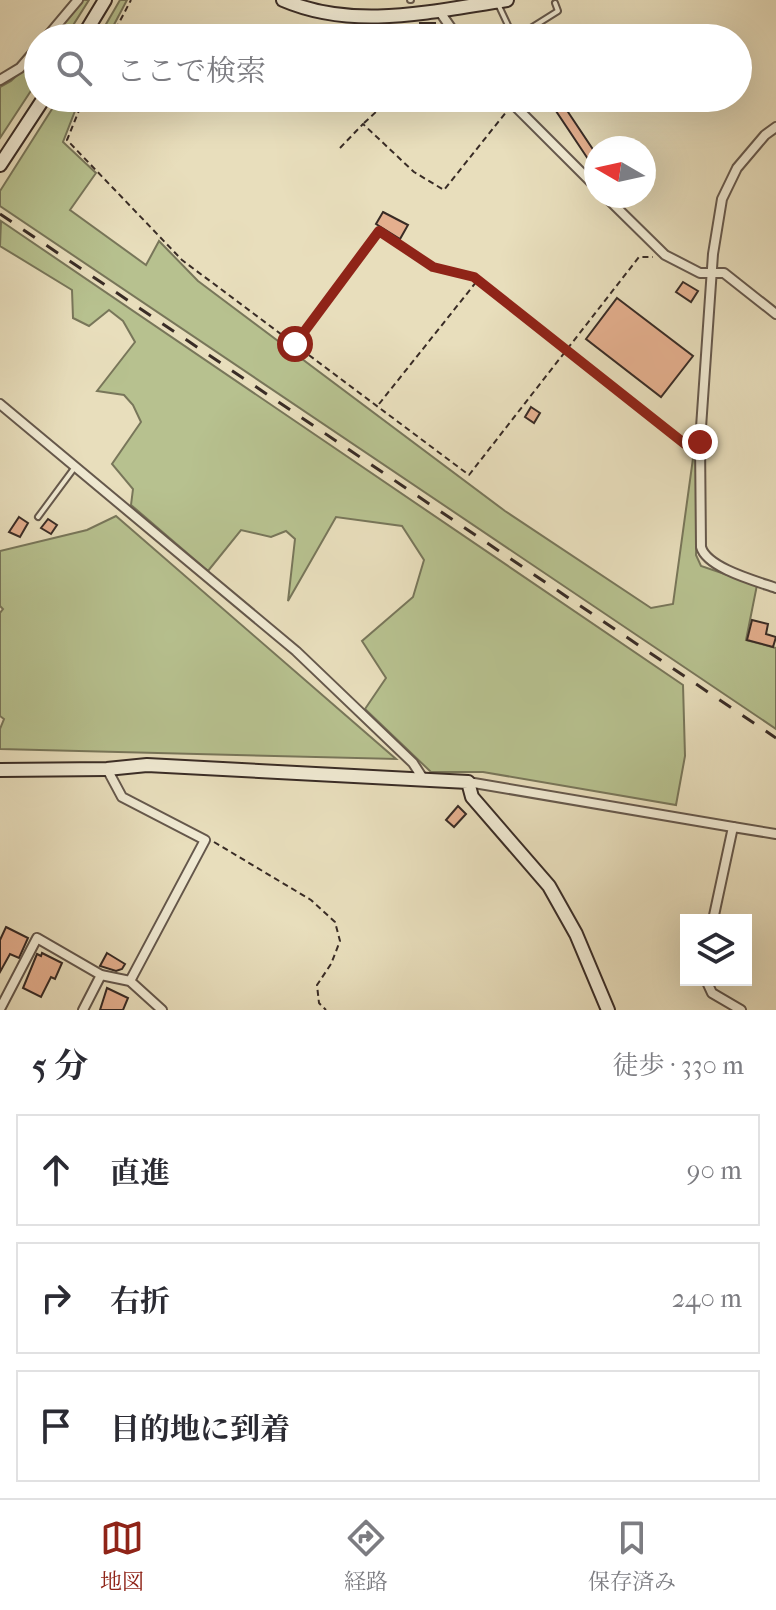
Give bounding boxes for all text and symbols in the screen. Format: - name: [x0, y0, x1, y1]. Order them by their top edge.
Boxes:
- search box: [24, 24, 752, 112]
- icon: search: [52, 46, 96, 90]
- text: ここで検索: [116, 54, 266, 89]
- north arrow: [584, 136, 656, 208]
- route start: [277, 326, 313, 362]
- route end: [682, 424, 718, 460]
- map controls: [680, 914, 752, 986]
- button: layers: [680, 914, 752, 986]
- text: 5 分: [32, 1046, 88, 1086]
- text: 徒歩 · 330 m: [613, 1050, 744, 1081]
- icon: ahead: [34, 1148, 78, 1192]
- text: 90 m: [687, 1155, 742, 1186]
- text: 直進: [110, 1156, 170, 1191]
- icon: right: [34, 1276, 78, 1320]
- text: 240 m: [672, 1283, 742, 1314]
- text: 右折: [110, 1284, 170, 1319]
- icon: arrive: [34, 1404, 78, 1448]
- text: 目的地に到着: [110, 1412, 290, 1447]
- tab: 地図: [100, 1516, 144, 1595]
- tab: 経路: [344, 1516, 388, 1595]
- tab: 保存済み: [588, 1516, 676, 1595]

